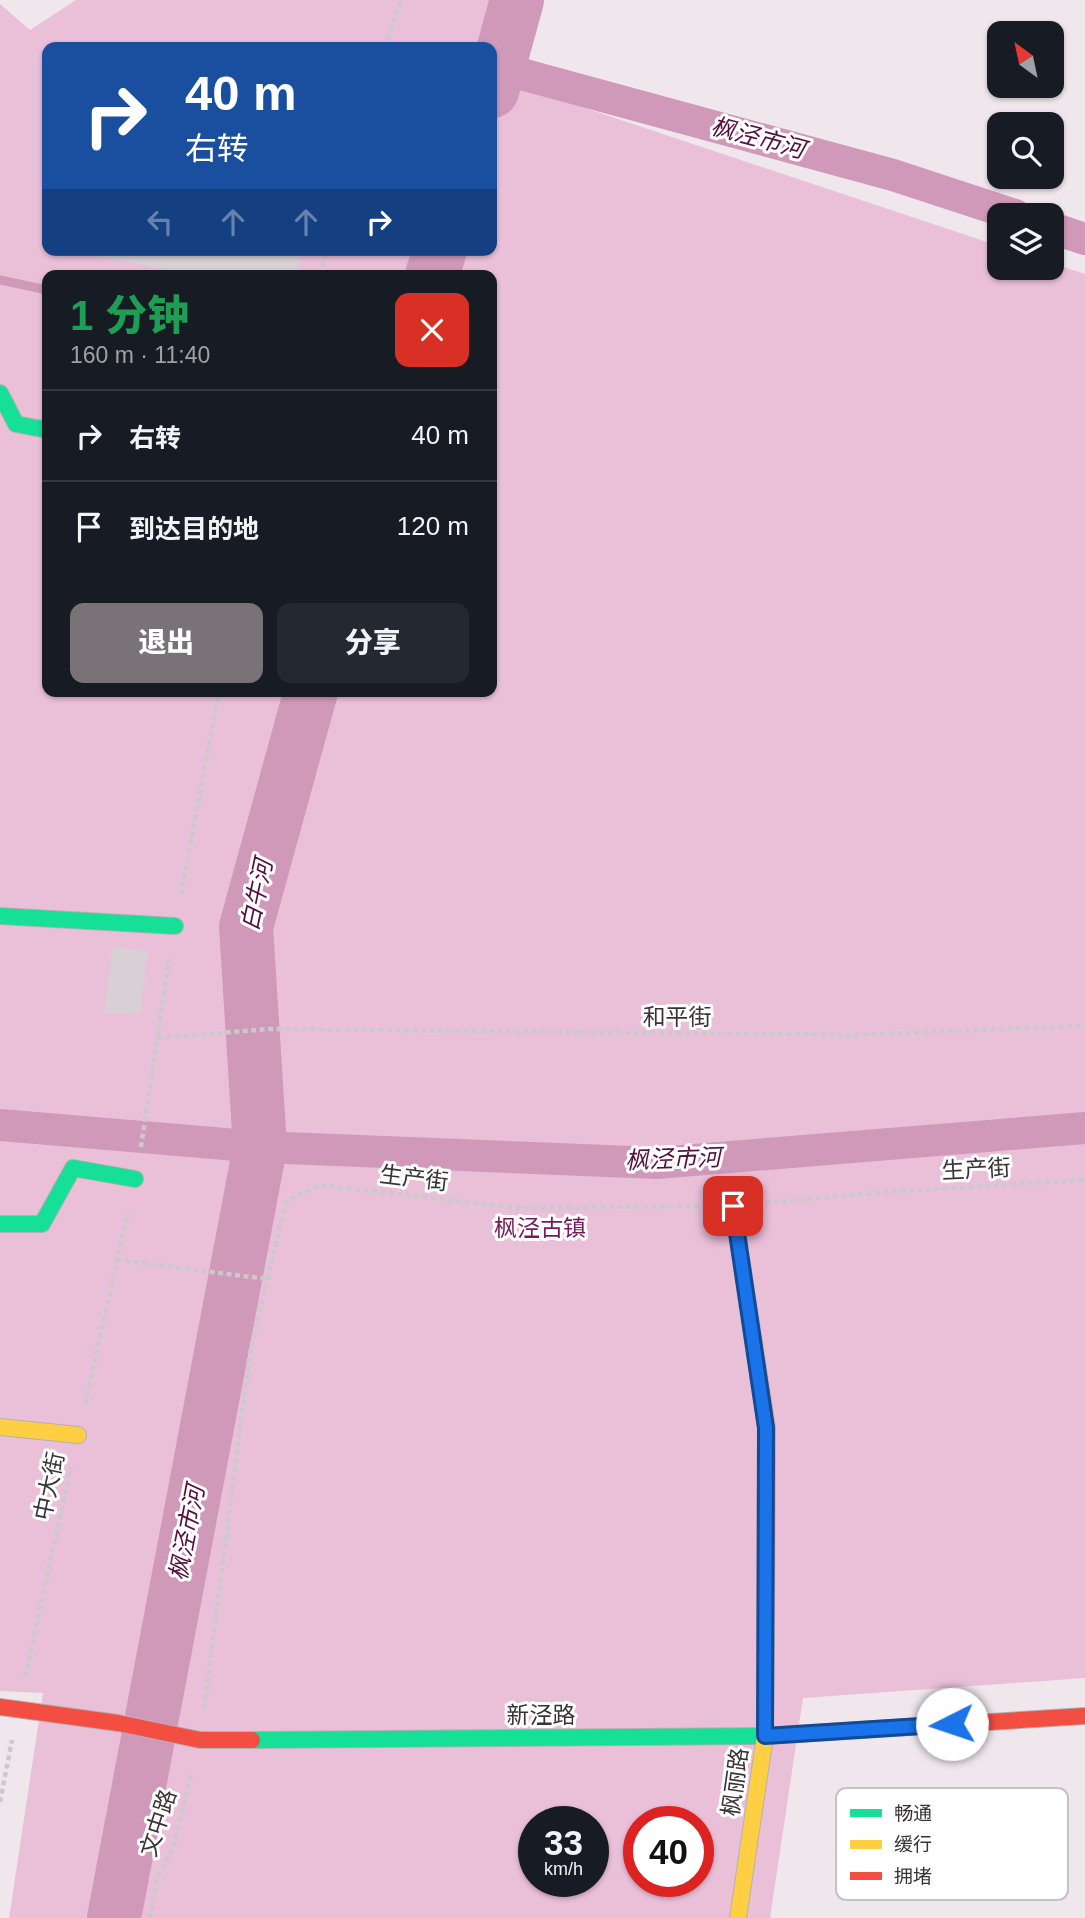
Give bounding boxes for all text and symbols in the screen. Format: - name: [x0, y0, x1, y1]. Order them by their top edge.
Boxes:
- north arrow: [987, 21, 1064, 98]
- map controls: [987, 21, 1064, 280]
- text: 40 m: [185, 66, 297, 120]
- icon: right: [70, 70, 161, 161]
- water label: 枫泾市河: [708, 112, 812, 164]
- button: search: [987, 112, 1064, 189]
- text: 右转: [185, 131, 249, 167]
- icon: left: [141, 203, 179, 241]
- icon: ahead: [214, 203, 252, 241]
- icon: ahead: [287, 203, 325, 241]
- icon: right: [360, 203, 398, 241]
- button: layers: [987, 203, 1064, 280]
- text: 1 分钟: [70, 292, 189, 339]
- button: close: [395, 293, 469, 367]
- text: 160 m · 11:40: [70, 342, 210, 368]
- icon: right: [70, 417, 108, 455]
- text: 40 m: [411, 420, 469, 450]
- text: 右转: [129, 423, 181, 453]
- icon: arrive: [70, 508, 108, 546]
- text: 120 m: [397, 511, 469, 541]
- text: 到达目的地: [129, 514, 259, 544]
- button: 退出: [70, 603, 263, 683]
- button: 分享: [277, 603, 469, 683]
- water label: 白牛河: [236, 853, 278, 933]
- street label: 和平街: [643, 1004, 712, 1030]
- water label: 枫泾市河: [625, 1143, 725, 1174]
- street label: 生产街: [941, 1154, 1011, 1184]
- street label: 生产街: [378, 1161, 450, 1195]
- pin: [703, 1176, 763, 1236]
- icon: arrive: [714, 1187, 752, 1225]
- park label: 枫泾古镇: [494, 1215, 586, 1241]
- street label: 中大街: [29, 1450, 69, 1522]
- water label: 枫泾市河: [164, 1479, 210, 1583]
- position arrow: [915, 1687, 989, 1761]
- street label: 新泾路: [507, 1702, 576, 1728]
- street label: 枫丽路: [717, 1746, 753, 1818]
- street label: 文中路: [135, 1786, 181, 1860]
- legend: [836, 1788, 1068, 1900]
- text: 畅通: [894, 1803, 932, 1824]
- speed limit sign: 40: [623, 1806, 714, 1897]
- text: 33: [544, 1823, 583, 1862]
- text: 缓行: [894, 1834, 932, 1855]
- text: km/h: [544, 1859, 583, 1879]
- text: 拥堵: [894, 1866, 932, 1887]

